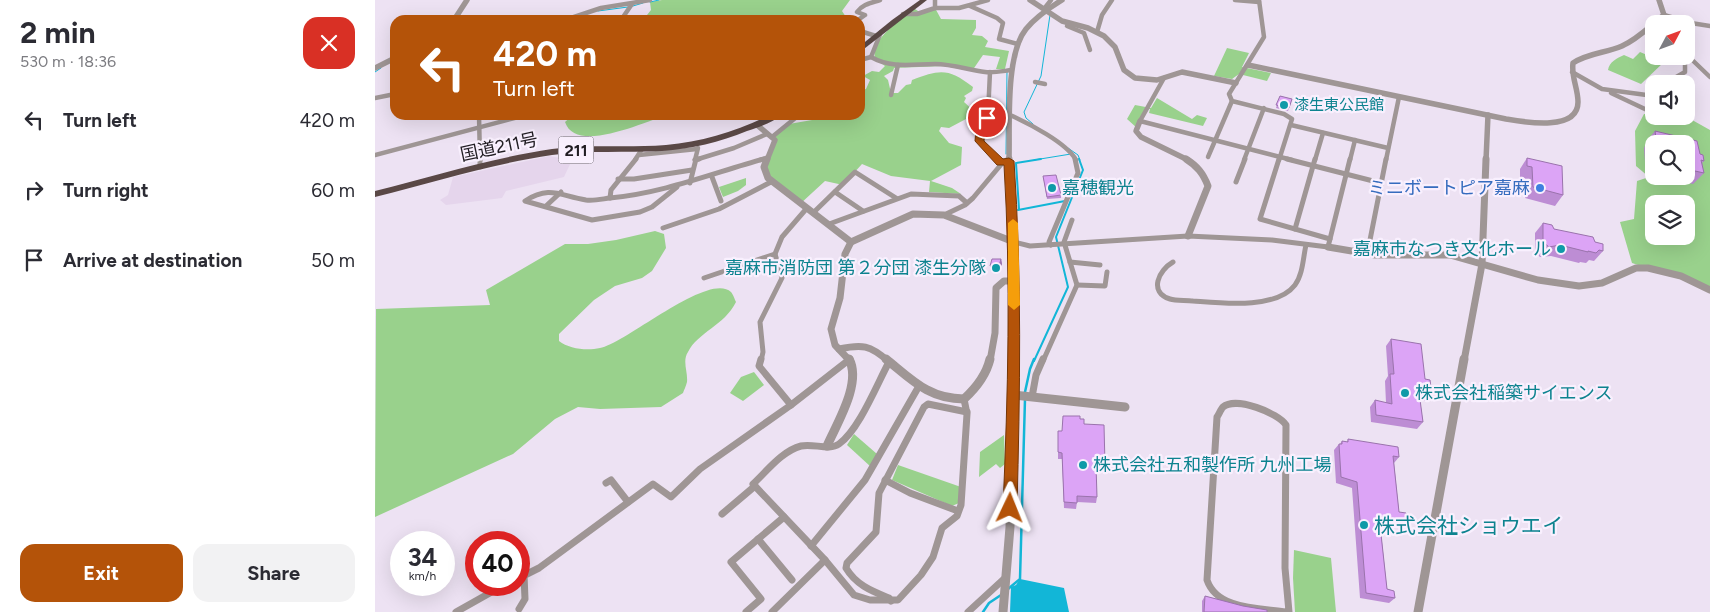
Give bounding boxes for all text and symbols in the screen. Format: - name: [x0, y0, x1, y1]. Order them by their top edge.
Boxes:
- text: 2 min: [20, 14, 96, 51]
- north arrow: [1645, 15, 1695, 65]
- map controls: [1645, 15, 1695, 245]
- button: close: [303, 17, 355, 69]
- text: 420 m: [493, 33, 597, 75]
- icon: left: [410, 35, 475, 100]
- text: 530 m · 18:36: [20, 52, 116, 71]
- text: Turn left: [493, 75, 575, 102]
- button: sound: [1645, 75, 1695, 125]
- place label: 漆生東公民館: [1294, 96, 1384, 114]
- pin: [966, 97, 1008, 139]
- marker: 漆生東公民館: [1278, 99, 1290, 111]
- icon: arrive: [973, 104, 1001, 132]
- icon: left: [20, 106, 48, 134]
- text: Turn left: [63, 109, 137, 132]
- text: 420 m: [300, 109, 355, 132]
- street label: 国道211号: [458, 128, 540, 166]
- button: search: [1645, 135, 1695, 185]
- road number: 211: [559, 136, 593, 164]
- icon: right: [20, 176, 48, 204]
- place label: 嘉穂観光: [1062, 177, 1134, 199]
- place label: ミニボートピア嘉麻: [1368, 177, 1530, 199]
- text: Turn right: [63, 179, 149, 202]
- text: 60 m: [311, 179, 355, 202]
- marker: 嘉穂観光: [1046, 182, 1058, 194]
- marker: ミニボートピア嘉麻: [1534, 182, 1546, 194]
- button: layers: [1645, 195, 1695, 245]
- place label: 嘉麻市なつき文化ホール: [1353, 238, 1551, 260]
- marker: 嘉麻市なつき文化ホール: [1555, 243, 1567, 255]
- icon: arrive: [20, 246, 48, 274]
- text: Arrive at destination: [63, 249, 242, 272]
- text: 50 m: [311, 249, 355, 272]
- place label: 嘉麻市消防団 第２分団 漆生分隊: [725, 257, 986, 279]
- marker: 嘉麻市消防団 第２分団 漆生分隊: [990, 262, 1002, 274]
- place label: 株式会社稲築サイエンス: [1415, 382, 1612, 404]
- marker: 株式会社稲築サイエンス: [1399, 387, 1411, 399]
- place label: 株式会社五和製作所 九州工場: [1093, 454, 1331, 476]
- marker: 株式会社五和製作所 九州工場: [1077, 459, 1089, 471]
- position arrow: [983, 481, 1035, 533]
- place label: 株式会社ショウエイ: [1374, 513, 1563, 538]
- marker: 株式会社ショウエイ: [1358, 519, 1370, 531]
- speed limit sign: 40: [465, 531, 530, 596]
- text: 34: [408, 542, 437, 572]
- button: Exit: [20, 544, 183, 602]
- button: Share: [193, 544, 355, 602]
- text: km/h: [409, 569, 436, 583]

